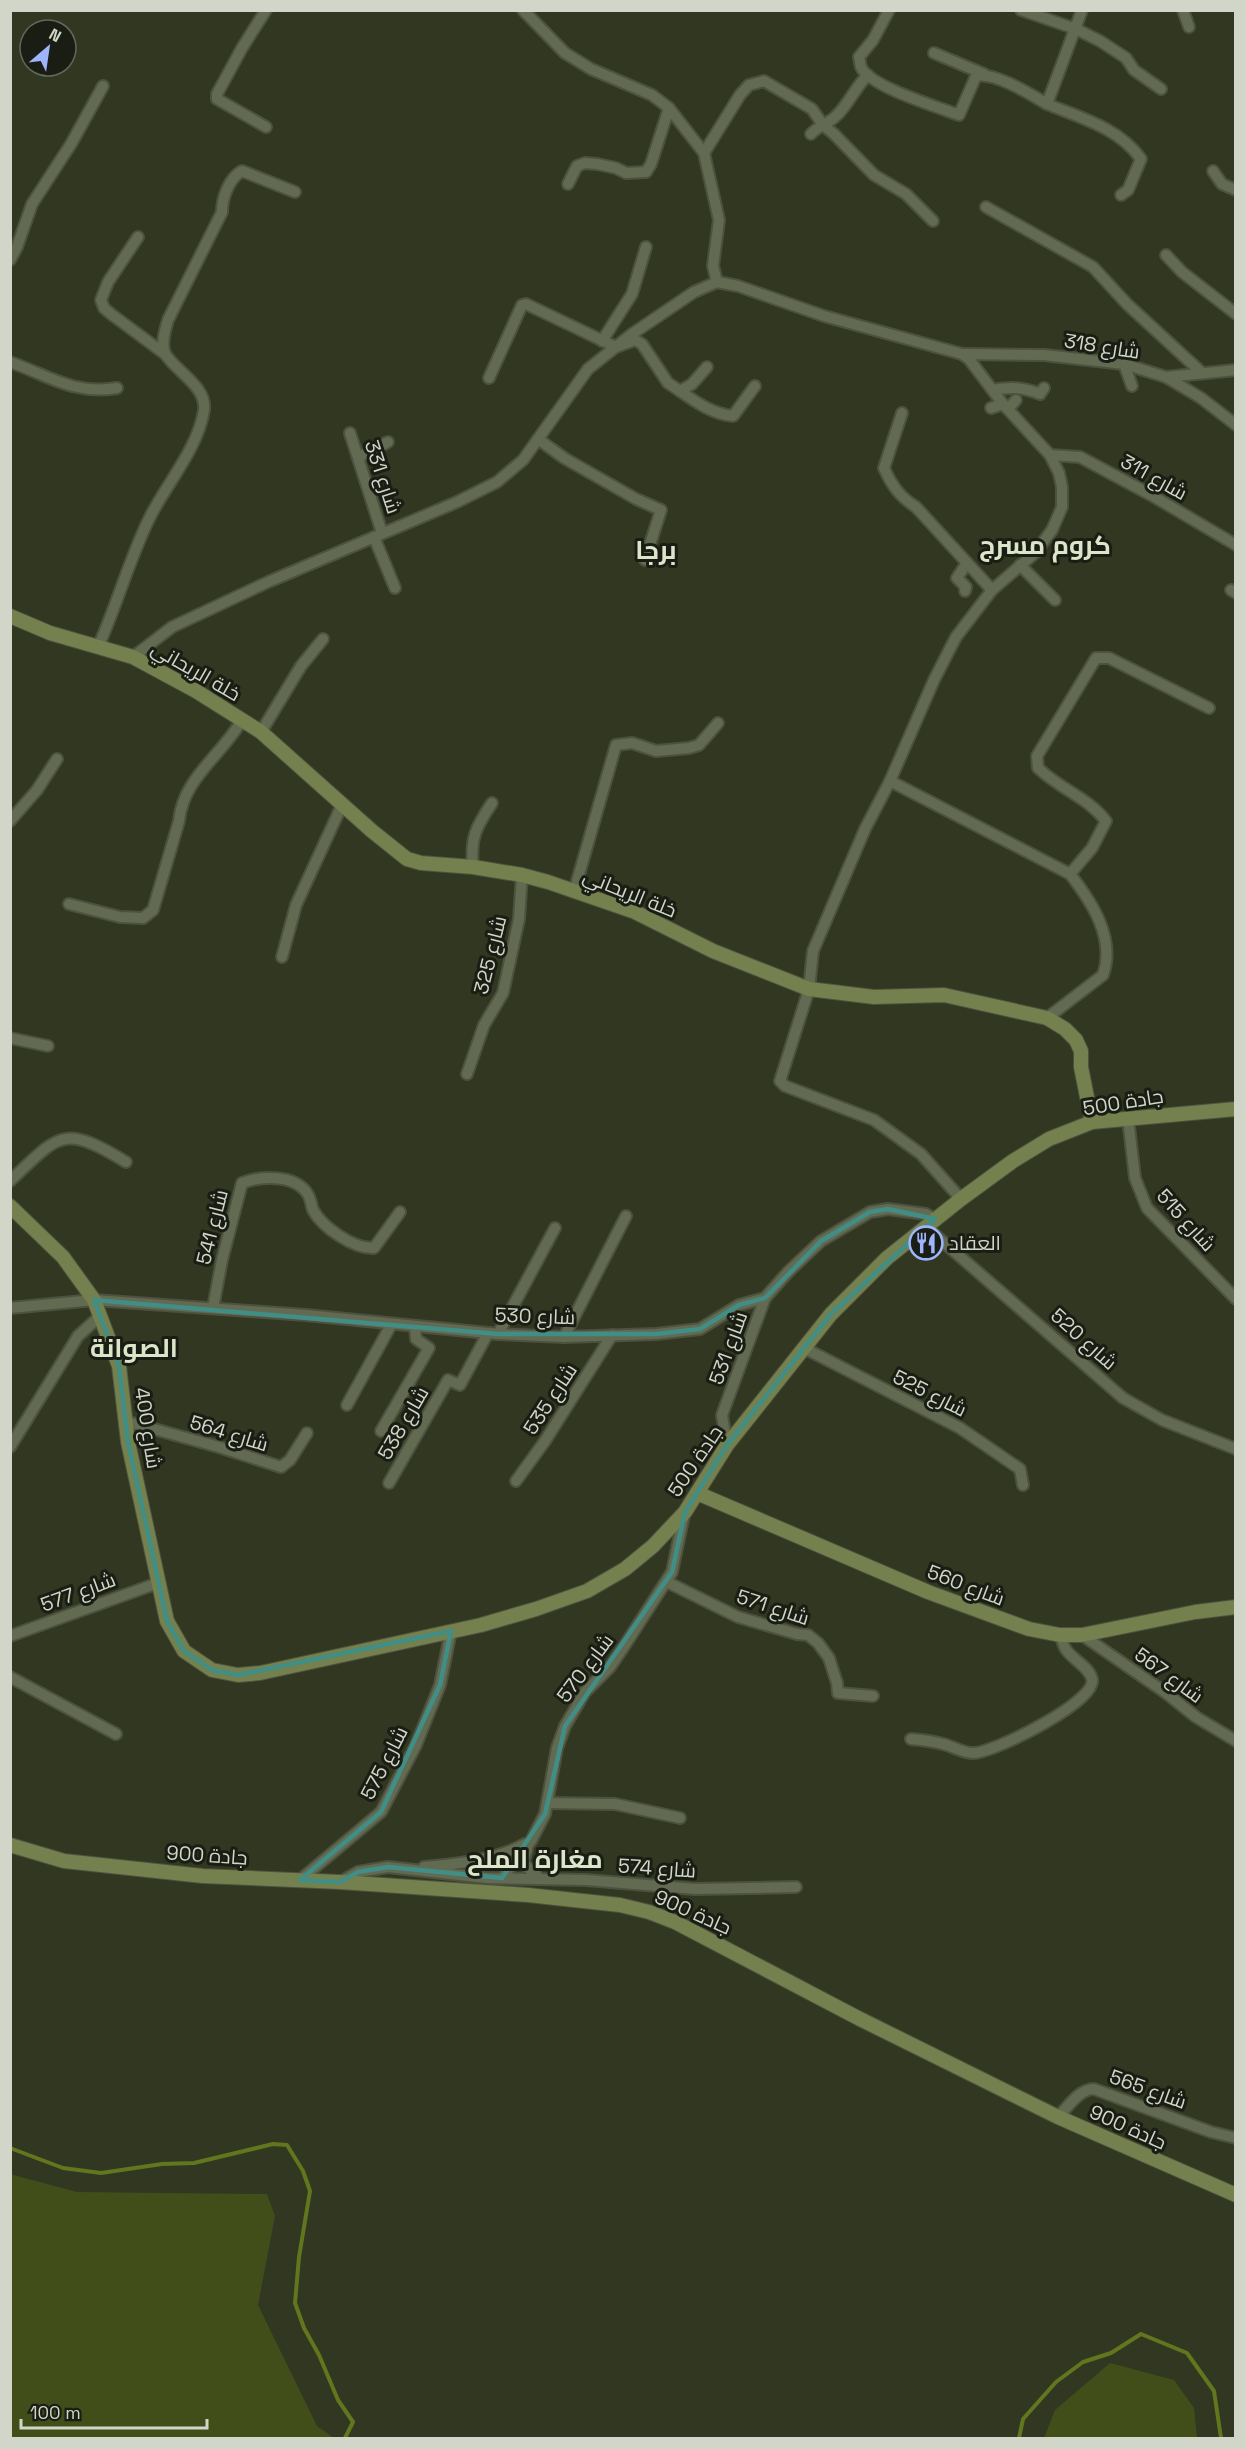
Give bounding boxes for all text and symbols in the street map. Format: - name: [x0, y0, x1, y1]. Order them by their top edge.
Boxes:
- north arrow: [18, 18, 78, 78]
- text: N: [45, 24, 65, 47]
- street label: شارع 318: [1062, 327, 1142, 366]
- street label: شارع 331: [358, 437, 407, 518]
- street label: شارع 311: [1116, 448, 1192, 507]
- district label: كروم مسرج: [979, 528, 1111, 563]
- district label: برجا: [635, 533, 677, 567]
- street label: خلة الريحاني: [145, 635, 245, 710]
- street label: خلة الريحاني: [578, 862, 681, 926]
- street label: شارع 325: [468, 913, 513, 997]
- street label: جادة 500: [1081, 1083, 1165, 1121]
- street label: شارع 515: [1150, 1183, 1221, 1258]
- street label: شارع 541: [190, 1187, 235, 1267]
- restaurant icon: العقاد: [908, 1225, 944, 1261]
- place label: العقاد: [949, 1230, 1001, 1256]
- street label: شارع 530: [494, 1302, 576, 1331]
- street label: شارع 520: [1045, 1302, 1123, 1376]
- street label: شارع 531: [703, 1308, 754, 1389]
- district label: الصوانة: [90, 1331, 178, 1365]
- street label: شارع 535: [517, 1358, 584, 1440]
- street label: شارع 525: [888, 1363, 971, 1424]
- street label: شارع 538: [372, 1382, 435, 1465]
- street label: شارع 400: [128, 1385, 167, 1471]
- street label: شارع 564: [186, 1409, 271, 1458]
- street label: جادة 500: [662, 1420, 728, 1502]
- street label: شارع 560: [923, 1558, 1008, 1613]
- street label: شارع 577: [37, 1566, 120, 1619]
- street label: شارع 571: [733, 1583, 813, 1632]
- street label: شارع 570: [551, 1628, 620, 1708]
- street label: شارع 567: [1129, 1641, 1209, 1710]
- street label: شارع 575: [355, 1722, 414, 1805]
- street label: جادة 900: [166, 1839, 248, 1871]
- district label: مغارة الملح: [467, 1842, 603, 1876]
- street label: شارع 574: [617, 1852, 697, 1885]
- street label: جادة 900: [651, 1884, 735, 1940]
- street label: شارع 565: [1106, 2063, 1190, 2116]
- street label: جادة 900: [1086, 2099, 1170, 2155]
- scale bar: [21, 2392, 207, 2430]
- text: 100 m: [30, 2401, 81, 2424]

